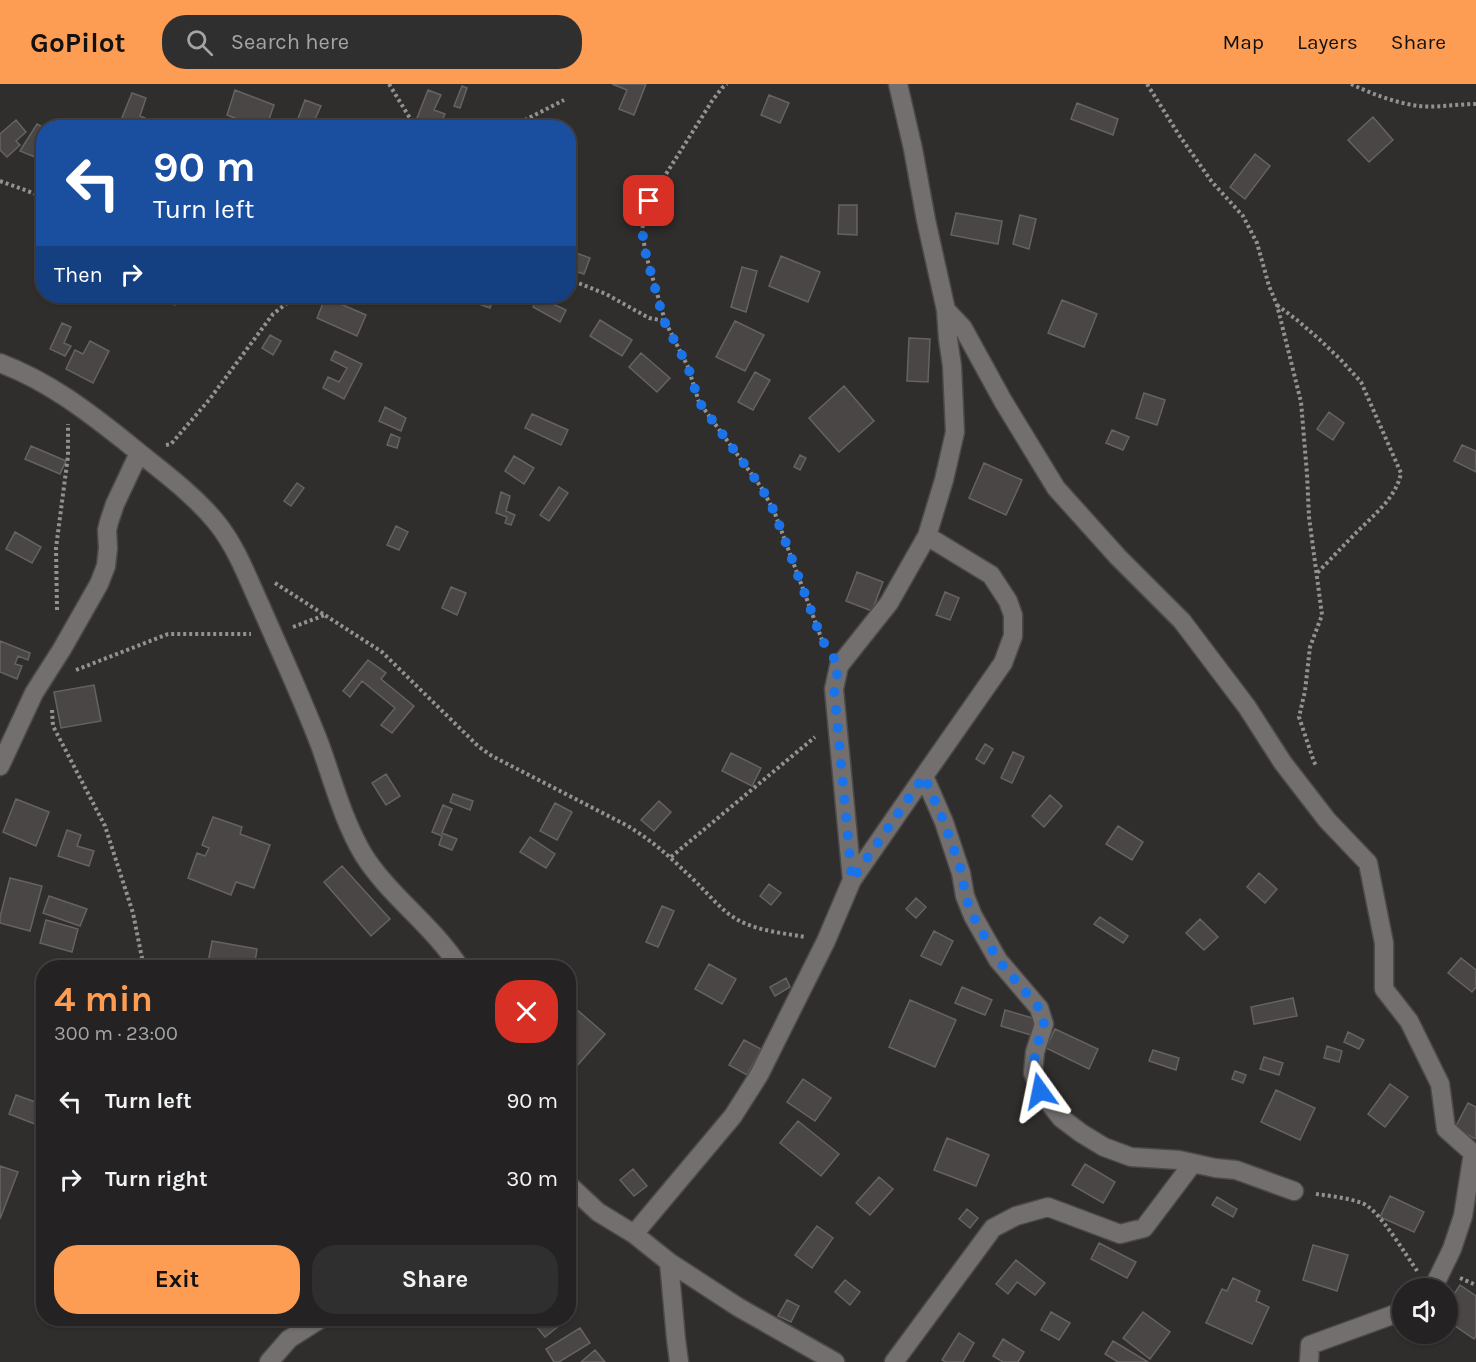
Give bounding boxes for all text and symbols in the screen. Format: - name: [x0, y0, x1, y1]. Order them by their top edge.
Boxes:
- search box: [162, 15, 582, 69]
- text: GoPilot: [30, 26, 126, 59]
- icon: search: [183, 26, 216, 59]
- text: Search here: [231, 29, 349, 55]
- text: Map: [1222, 30, 1264, 54]
- text: Layers: [1297, 30, 1358, 54]
- text: Share: [1391, 30, 1446, 54]
- text: 90 m: [153, 142, 256, 192]
- icon: left: [54, 144, 132, 222]
- pin: [623, 175, 674, 226]
- icon: arrive: [632, 184, 665, 217]
- text: Turn left: [153, 193, 254, 225]
- icon: right: [115, 258, 148, 291]
- text: Then: [54, 262, 103, 288]
- text: 4 min: [54, 978, 153, 1020]
- button: close: [495, 980, 558, 1043]
- text: 300 m · 23:00: [54, 1022, 178, 1045]
- position arrow: [1008, 1059, 1072, 1123]
- icon: left: [54, 1085, 87, 1118]
- text: Turn left: [105, 1088, 192, 1114]
- text: 90 m: [506, 1088, 558, 1114]
- icon: right: [54, 1163, 87, 1196]
- text: Turn right: [105, 1166, 208, 1192]
- text: 30 m: [506, 1166, 558, 1192]
- button: Exit: [54, 1245, 300, 1314]
- button: Share: [312, 1245, 558, 1314]
- map controls: [1392, 1278, 1458, 1344]
- button: sound: [1392, 1278, 1458, 1344]

